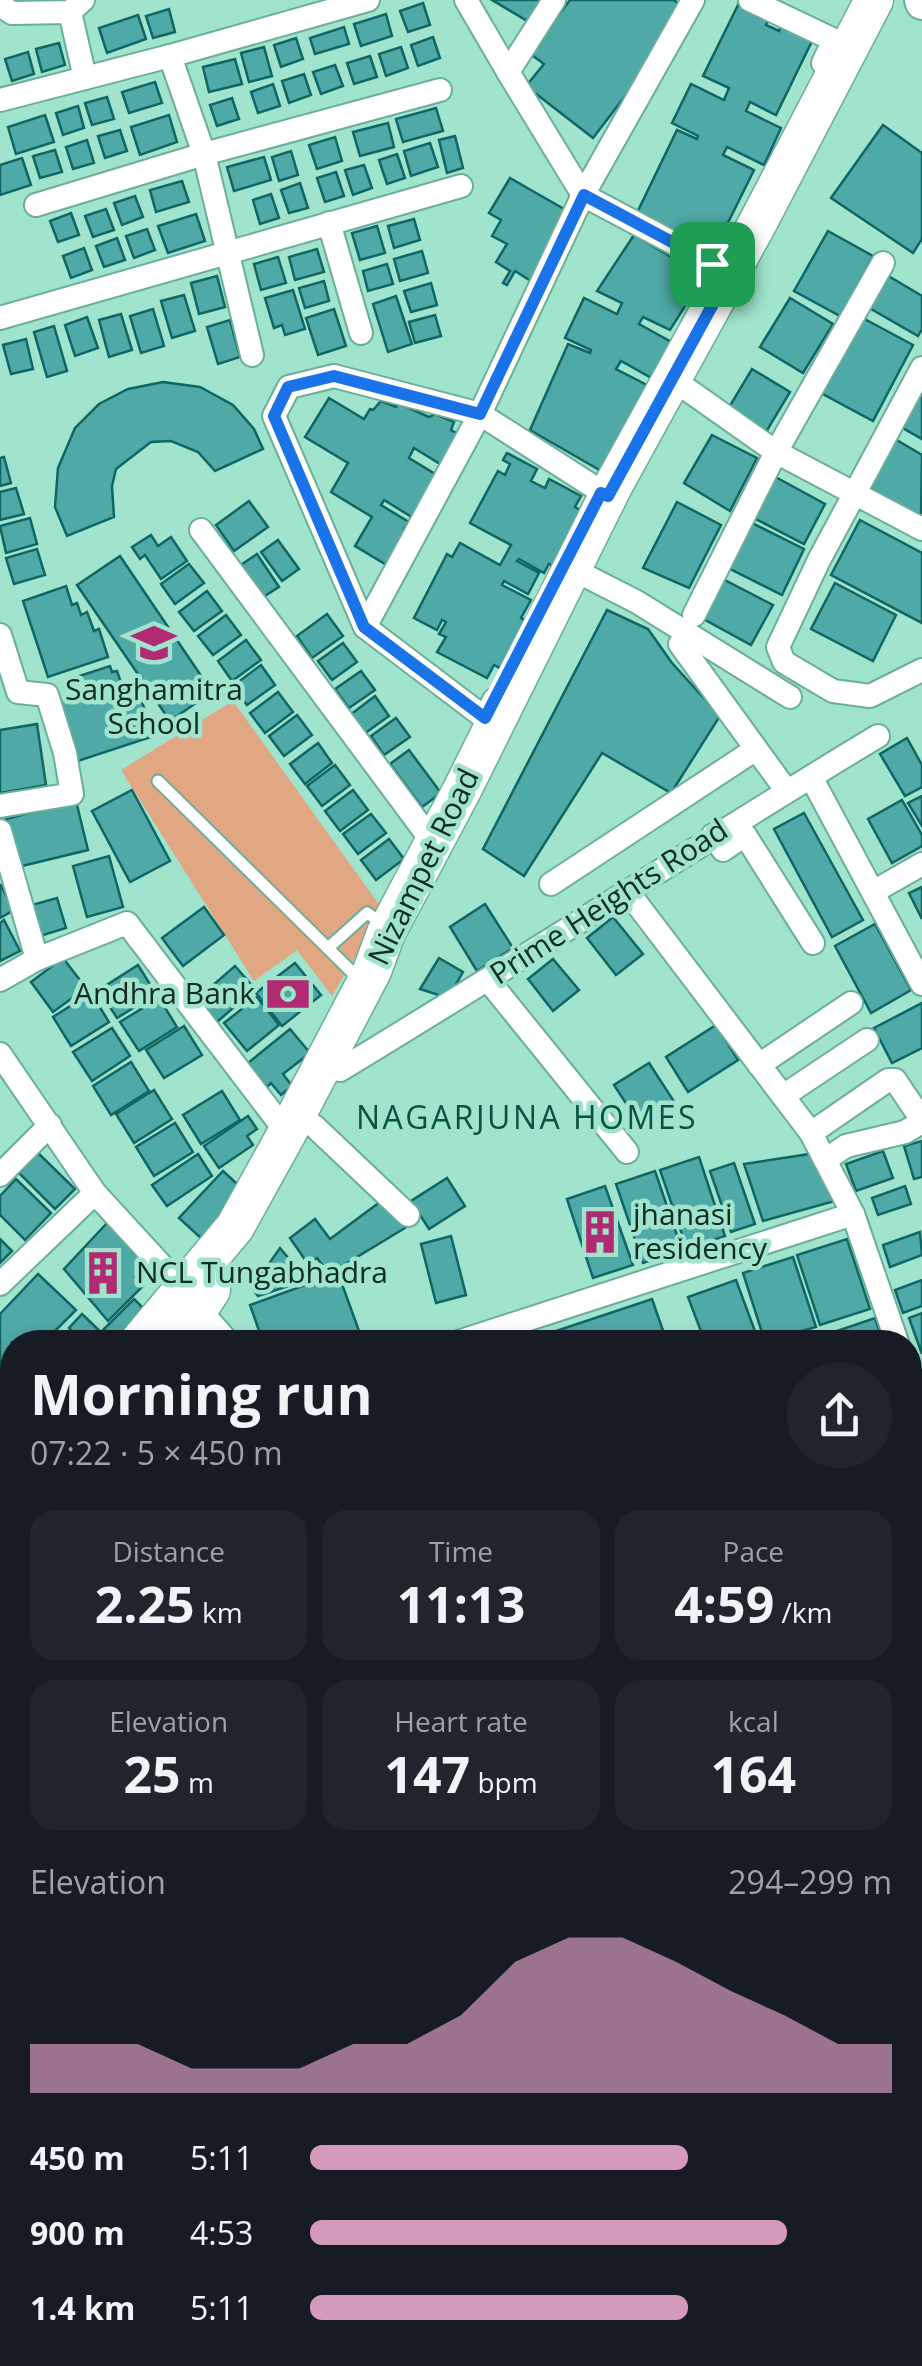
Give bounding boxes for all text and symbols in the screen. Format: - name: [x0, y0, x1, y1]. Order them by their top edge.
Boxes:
- pin: [670, 222, 755, 307]
- icon: arrive: [685, 237, 740, 292]
- school or university icon: Sanghamitra School: [130, 619, 178, 667]
- place label: Sanghamitra School: [65, 668, 243, 743]
- street label: Nizampet Road: [357, 761, 488, 971]
- street label: Prime Heights Road: [481, 808, 735, 993]
- bank icon: Andhra Bank: [264, 970, 312, 1018]
- place label: Andhra Bank: [74, 972, 255, 1013]
- district label: NAGARJUNA HOMES: [356, 1095, 698, 1138]
- place label: jhanasi residency: [631, 1193, 768, 1268]
- building icon: jhanasi residency: [576, 1208, 624, 1256]
- building icon: NCL Tungabhadra: [79, 1249, 127, 1297]
- place label: NCL Tungabhadra: [136, 1251, 388, 1292]
- text: Morning run: [30, 1356, 373, 1431]
- button: share: [787, 1363, 892, 1468]
- text: 07:22 · 5 × 450 m: [30, 1431, 283, 1474]
- text: Distance: [112, 1532, 225, 1570]
- text: Time: [429, 1532, 493, 1570]
- text: Pace: [723, 1532, 784, 1570]
- text: 2.25: [95, 1570, 195, 1638]
- text: 11:13: [397, 1570, 525, 1638]
- text: 4:59: [674, 1570, 774, 1638]
- text: km: [195, 1593, 243, 1631]
- text: /km: [774, 1593, 832, 1631]
- text: Elevation: [109, 1702, 228, 1740]
- text: Heart rate: [394, 1702, 528, 1740]
- text: kcal: [728, 1702, 779, 1740]
- text: 25: [123, 1740, 181, 1808]
- text: 147: [384, 1740, 470, 1808]
- text: 164: [710, 1740, 796, 1808]
- text: m: [181, 1763, 214, 1801]
- text: bpm: [470, 1763, 538, 1801]
- text: Elevation: [30, 1860, 166, 1903]
- text: 294–299 m: [728, 1860, 892, 1903]
- text: 450 m: [30, 2136, 125, 2179]
- text: 5:11: [190, 2136, 253, 2179]
- text: 900 m: [30, 2211, 125, 2254]
- text: 4:53: [190, 2211, 253, 2254]
- text: 1.4 km: [30, 2286, 135, 2329]
- text: 5:11: [190, 2286, 253, 2329]

